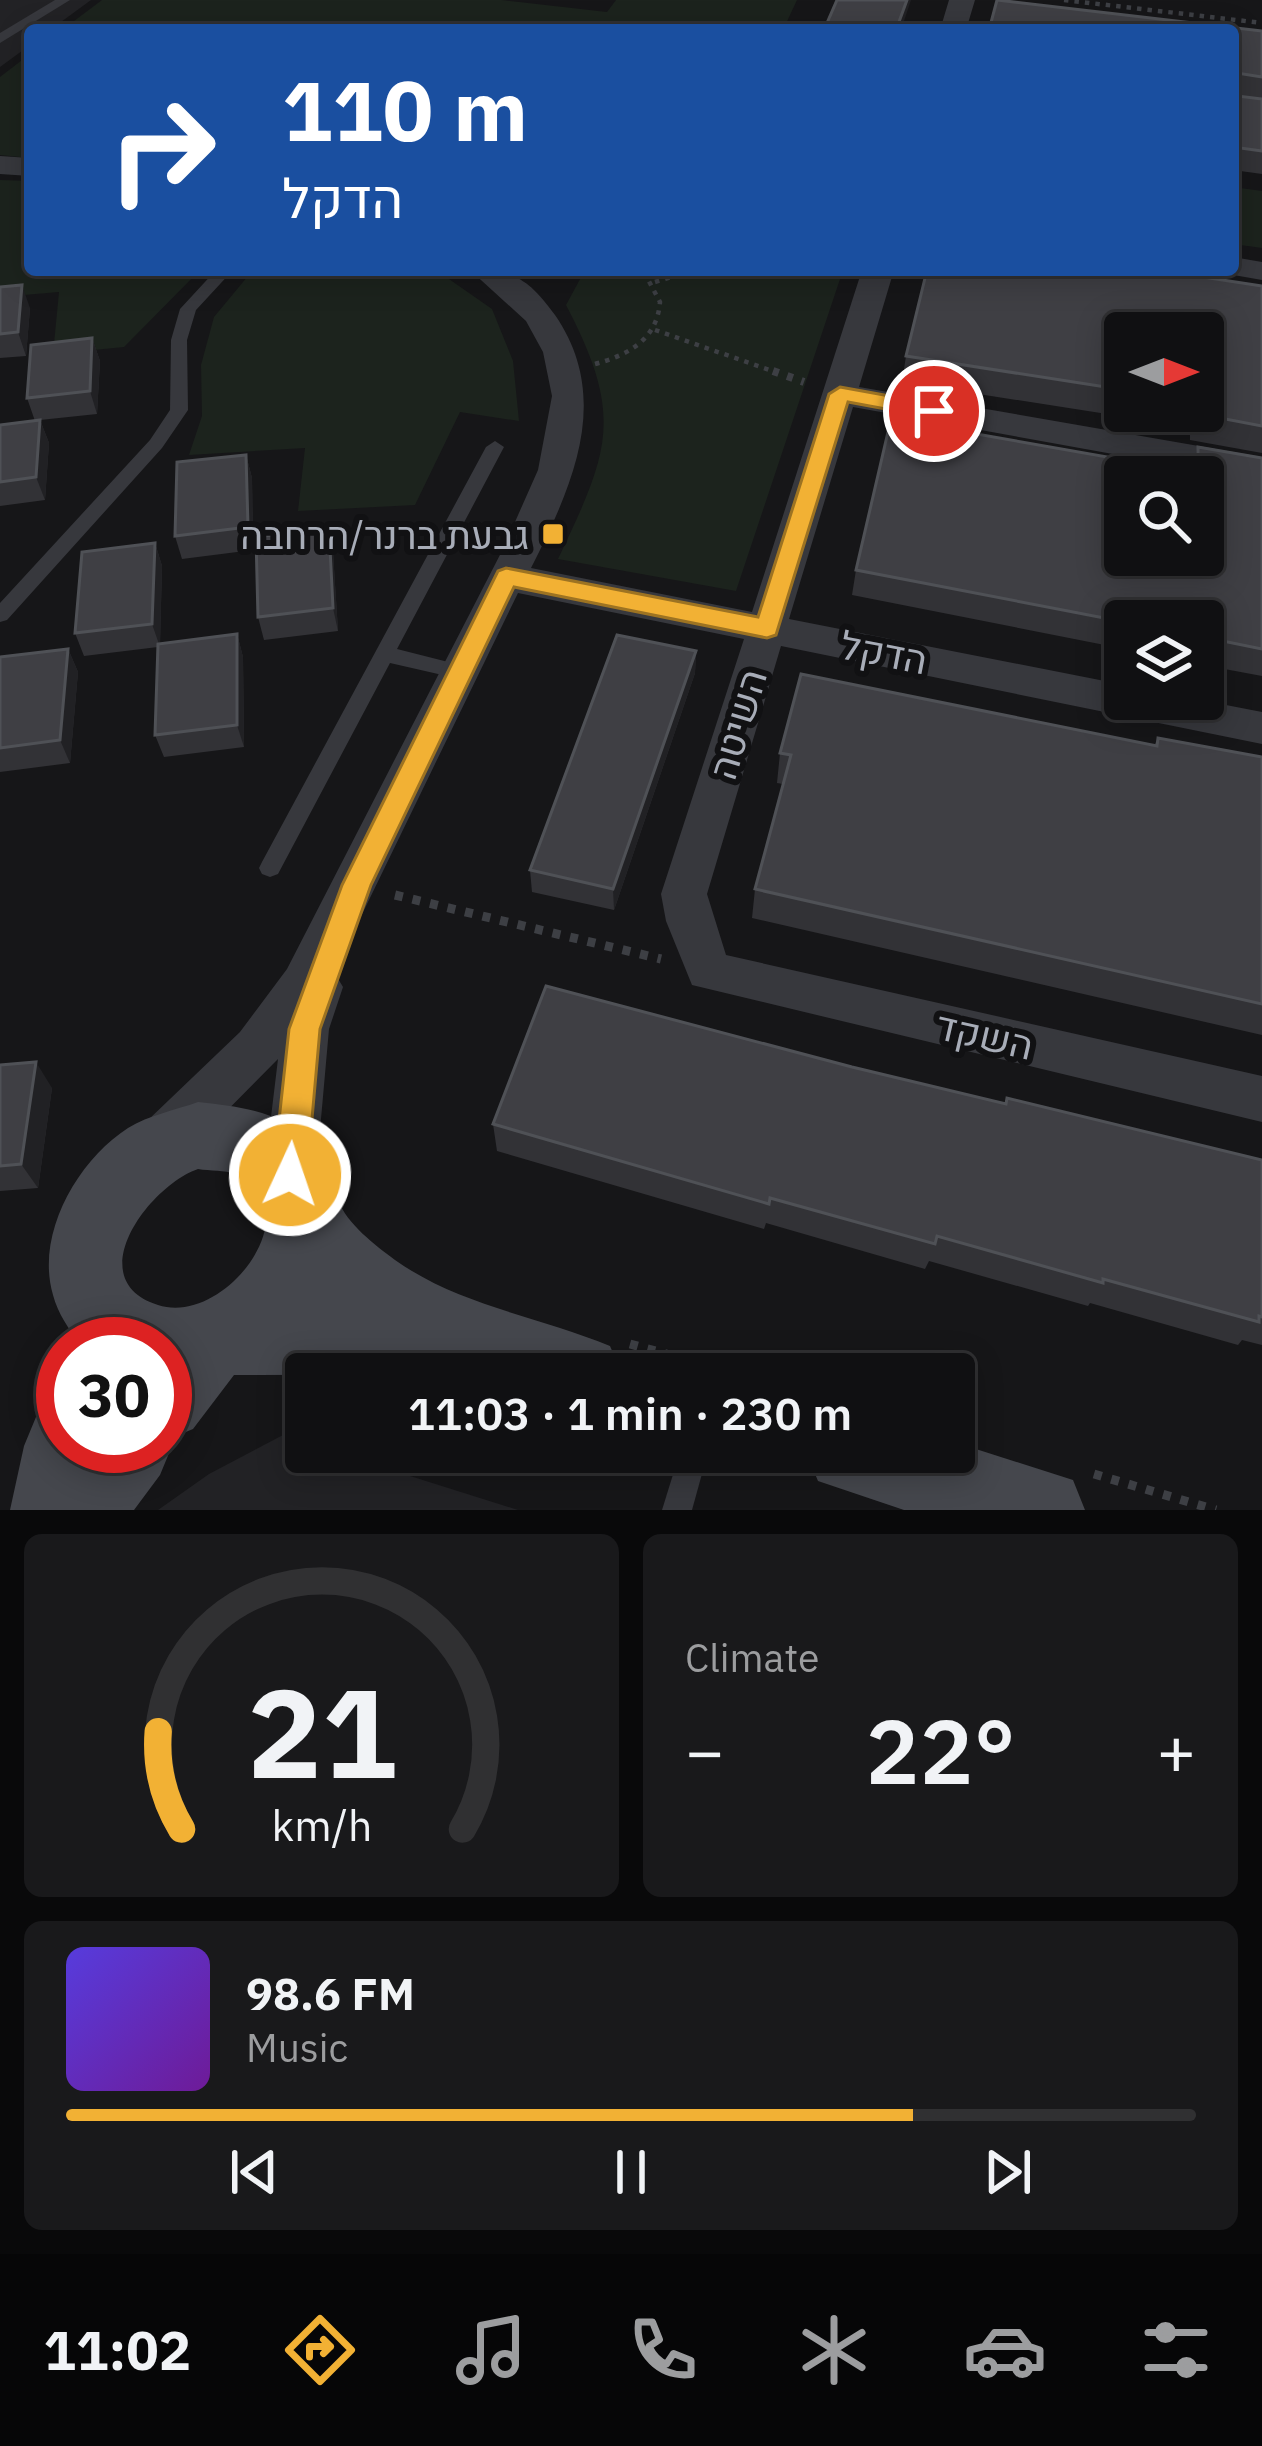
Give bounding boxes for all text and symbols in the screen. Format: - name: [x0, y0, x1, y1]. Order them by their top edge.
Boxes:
- text: 110 m: [282, 55, 528, 164]
- icon: right: [84, 72, 240, 228]
- text: הדקל: [282, 163, 403, 233]
- north arrow: [1104, 312, 1224, 432]
- map controls: [1104, 312, 1224, 720]
- pin: [883, 360, 985, 462]
- icon: arrive: [901, 378, 967, 444]
- button: search: [1104, 456, 1224, 576]
- place label: גבעת ברנר/הרחבה: [240, 509, 529, 560]
- marker: גבעת ברנר/הרחבה: [540, 521, 566, 547]
- button: layers: [1104, 600, 1224, 720]
- street label: הדקל: [836, 619, 932, 685]
- street label: השיטה: [696, 663, 778, 785]
- street label: השקד: [931, 999, 1039, 1071]
- position arrow: [227, 1112, 353, 1238]
- speed limit sign: 30: [36, 1317, 192, 1473]
- text: 11:03 · 1 min · 230 m: [408, 1384, 852, 1442]
- text: Climate: [685, 1632, 819, 1683]
- text: 21: [247, 1650, 396, 1812]
- text: 22°: [865, 1692, 1016, 1809]
- text: −: [685, 1707, 725, 1793]
- text: +: [1156, 1707, 1196, 1793]
- text: km/h: [271, 1796, 372, 1852]
- text: 98.6 FM: [246, 1964, 415, 2022]
- text: Music: [246, 2022, 348, 2073]
- icon: previous: [221, 2139, 287, 2205]
- icon: pause: [598, 2139, 664, 2205]
- icon: next: [975, 2139, 1041, 2205]
- icon: directions: [278, 2308, 362, 2392]
- icon: music: [449, 2308, 533, 2392]
- icon: phone: [621, 2308, 705, 2392]
- icon: climate: [792, 2308, 876, 2392]
- icon: car: [963, 2308, 1047, 2392]
- icon: filters: [1134, 2308, 1218, 2392]
- text: 11:02: [44, 2315, 191, 2385]

